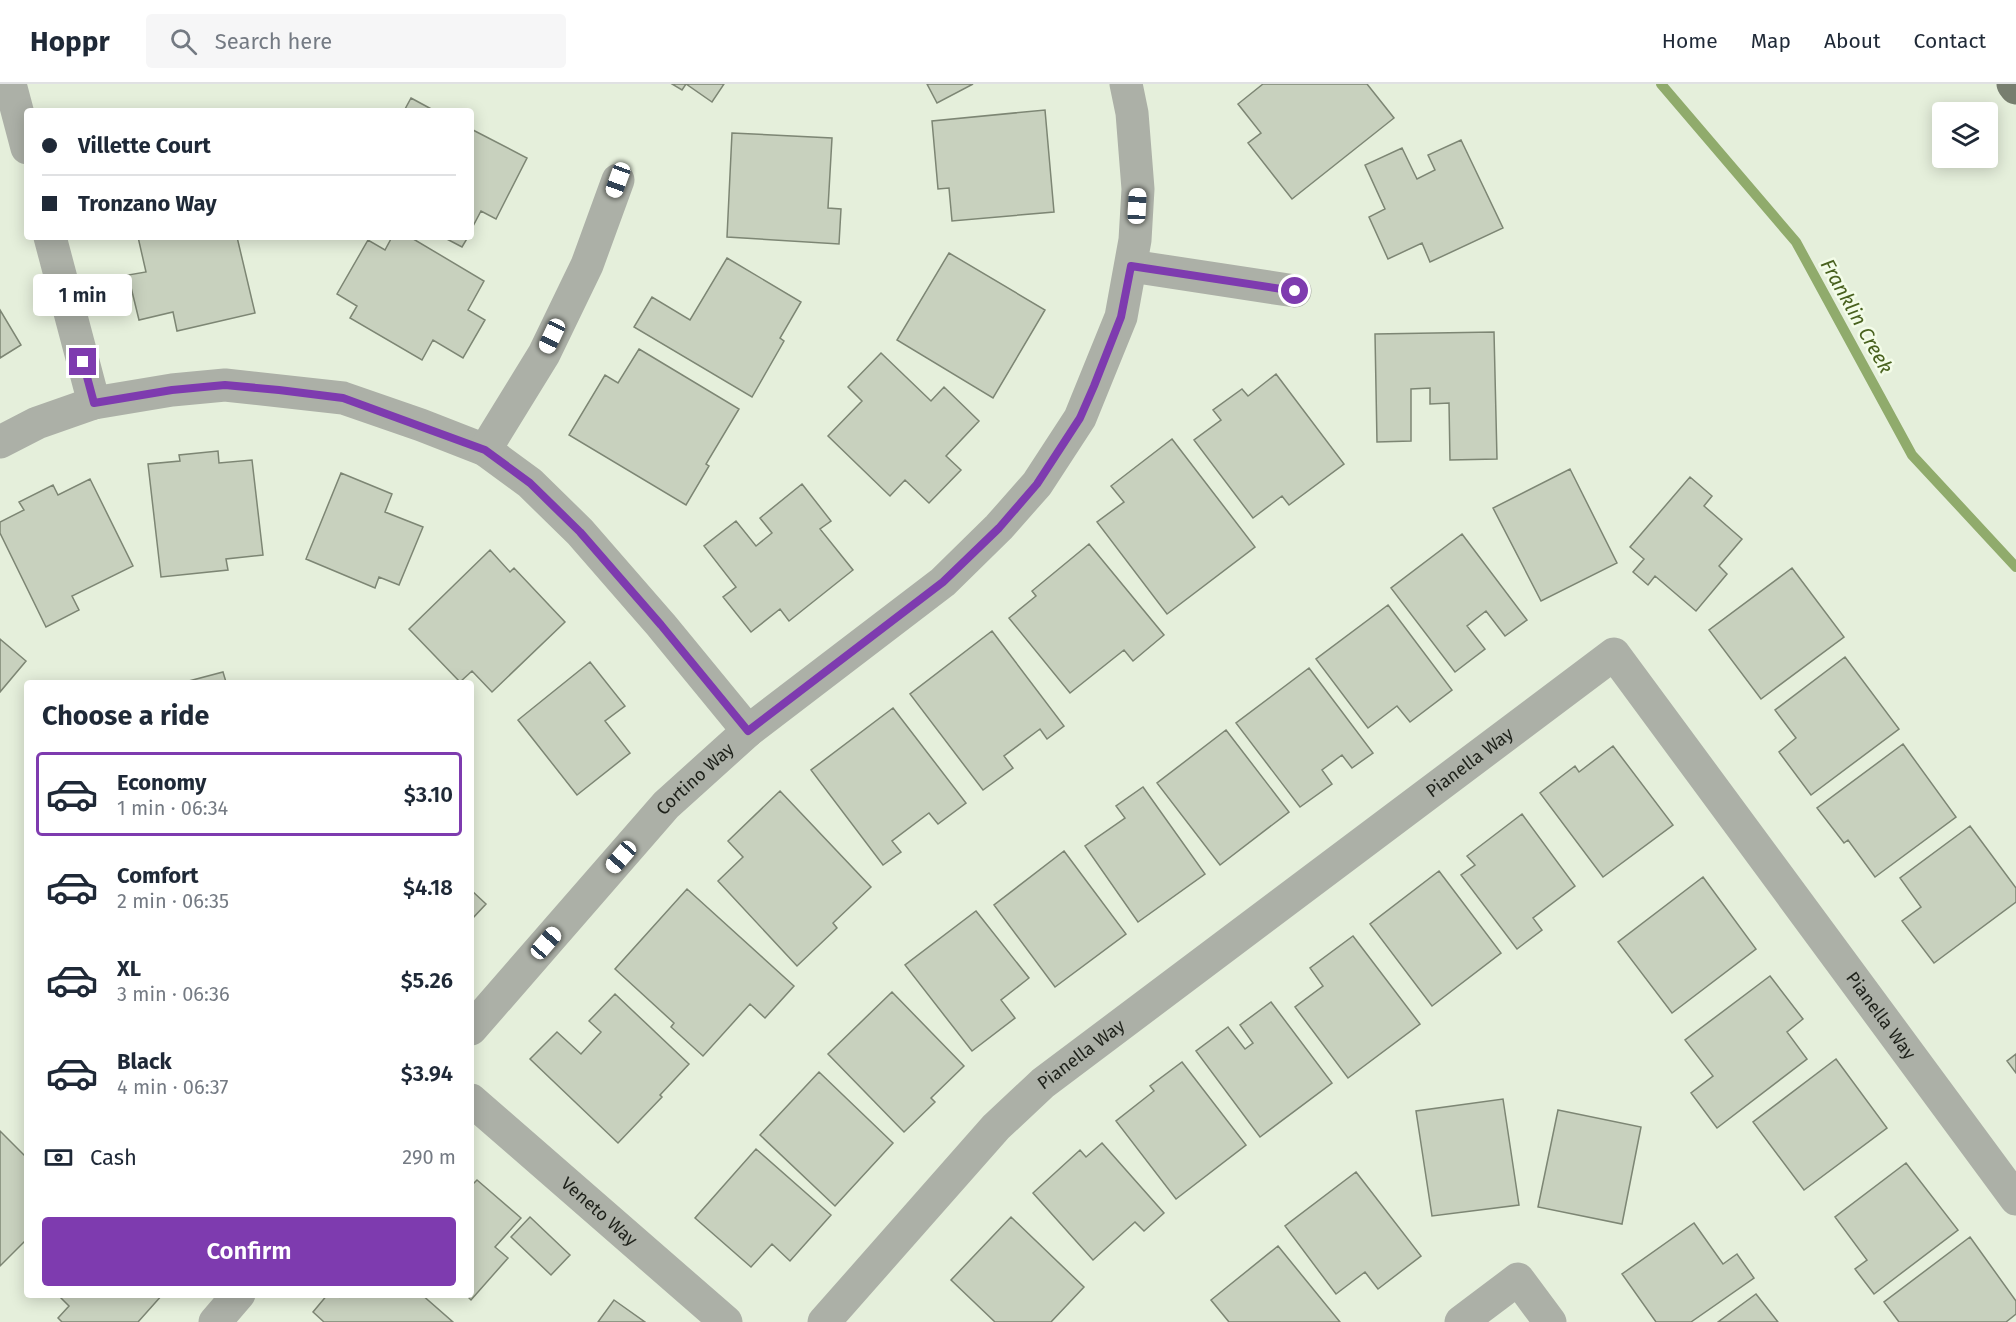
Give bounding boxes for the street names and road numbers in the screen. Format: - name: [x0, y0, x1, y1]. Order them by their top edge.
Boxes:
- street label: Pianella Way: [1422, 723, 1518, 802]
- street label: Cortino Way: [651, 738, 739, 820]
- street label: Pianella Way: [1841, 967, 1920, 1064]
- street label: Pianella Way: [1033, 1014, 1129, 1094]
- street label: Veneto Way: [557, 1172, 642, 1251]

